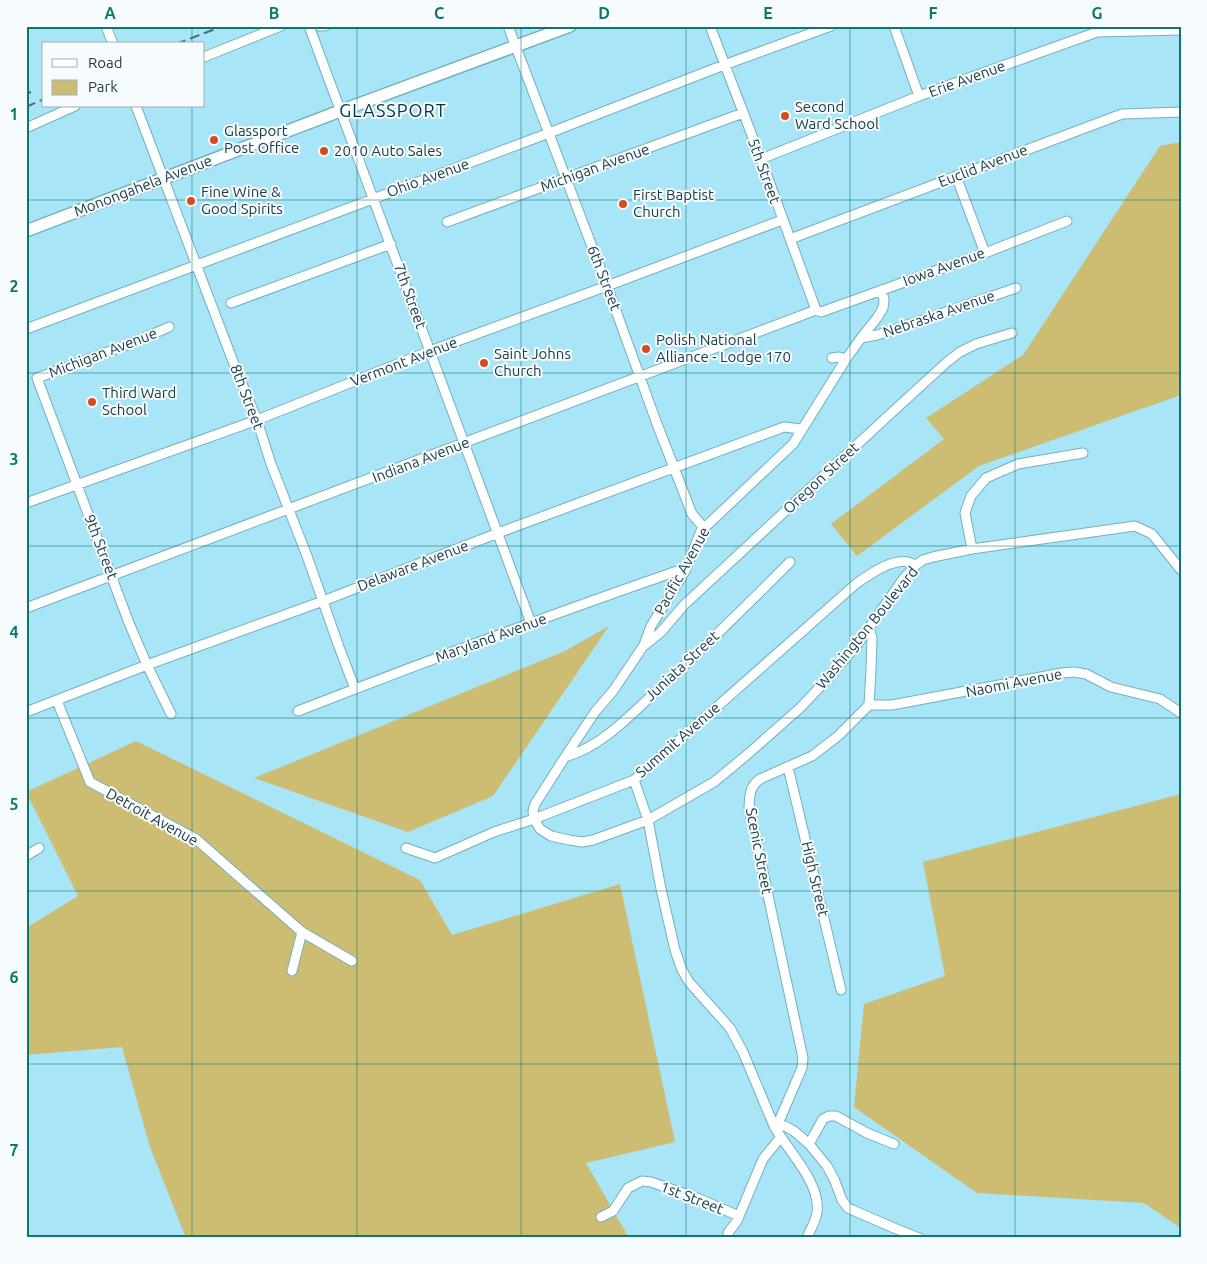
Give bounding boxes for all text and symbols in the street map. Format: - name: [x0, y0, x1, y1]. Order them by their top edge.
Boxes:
- text: A: [104, 4, 116, 22]
- text: B: [269, 4, 279, 22]
- text: C: [434, 4, 444, 22]
- text: D: [598, 4, 610, 22]
- text: E: [763, 4, 773, 22]
- text: F: [929, 4, 938, 22]
- text: G: [1091, 4, 1103, 22]
- legend: [42, 42, 205, 108]
- text: Road: [88, 54, 123, 71]
- street label: Erie Avenue: [926, 57, 1007, 100]
- text: Park: [88, 78, 118, 95]
- place label: Second Ward School: [795, 98, 879, 132]
- district label: GLASSPORT: [339, 100, 447, 120]
- text: 1: [9, 105, 19, 123]
- marker: Second Ward School: [779, 110, 791, 122]
- place label: Glassport Post Office: [224, 122, 299, 156]
- marker: Glassport Post Office: [208, 134, 220, 146]
- street label: 5th Street: [745, 136, 784, 206]
- street label: Michigan Avenue: [538, 140, 652, 195]
- street label: Euclid Avenue: [936, 141, 1030, 190]
- place label: 2010 Auto Sales: [334, 142, 442, 159]
- marker: 2010 Auto Sales: [318, 145, 330, 157]
- street label: Monongahela Avenue: [71, 151, 214, 220]
- street label: Ohio Avenue: [384, 155, 471, 200]
- place label: Fine Wine & Good Spirits: [201, 183, 283, 217]
- place label: First Baptist Church: [633, 186, 714, 220]
- marker: Fine Wine & Good Spirits: [185, 195, 197, 207]
- marker: First Baptist Church: [617, 198, 629, 210]
- street label: 6th Street: [584, 243, 625, 313]
- street label: Iowa Avenue: [901, 244, 987, 289]
- street label: 7th Street: [391, 261, 430, 331]
- text: 2: [9, 277, 19, 295]
- street label: Nebraska Avenue: [881, 286, 997, 341]
- street label: Michigan Avenue: [46, 324, 159, 381]
- place label: Polish National Alliance - Lodge 170: [656, 331, 791, 365]
- street label: Vermont Avenue: [348, 333, 460, 390]
- marker: Polish National Alliance - Lodge 170: [640, 343, 652, 355]
- place label: Saint Johns Church: [494, 345, 571, 379]
- marker: Saint Johns Church: [478, 357, 490, 369]
- street label: 8th Street: [227, 362, 268, 432]
- place label: Third Ward School: [102, 384, 176, 418]
- marker: Third Ward School: [86, 396, 98, 408]
- street label: Indiana Avenue: [370, 433, 472, 486]
- street label: Oregon Street: [779, 438, 862, 517]
- text: 3: [9, 450, 19, 468]
- street label: 9th Street: [81, 512, 122, 582]
- street label: Pacific Avenue: [650, 524, 713, 618]
- street label: Delaware Avenue: [355, 536, 471, 595]
- street label: Washington Boulevard: [812, 563, 921, 692]
- street label: Maryland Avenue: [433, 610, 549, 666]
- text: 4: [9, 623, 19, 641]
- street label: Juniata Street: [641, 627, 722, 704]
- street label: Naomi Avenue: [964, 665, 1064, 700]
- street label: Summit Avenue: [632, 698, 723, 781]
- street label: Detroit Avenue: [103, 784, 201, 849]
- text: 5: [9, 795, 19, 813]
- street label: Scenic Street: [743, 806, 776, 896]
- street label: High Street: [799, 840, 832, 918]
- text: 6: [9, 968, 19, 986]
- text: 7: [9, 1141, 19, 1159]
- street label: 1st Street: [658, 1178, 726, 1217]

